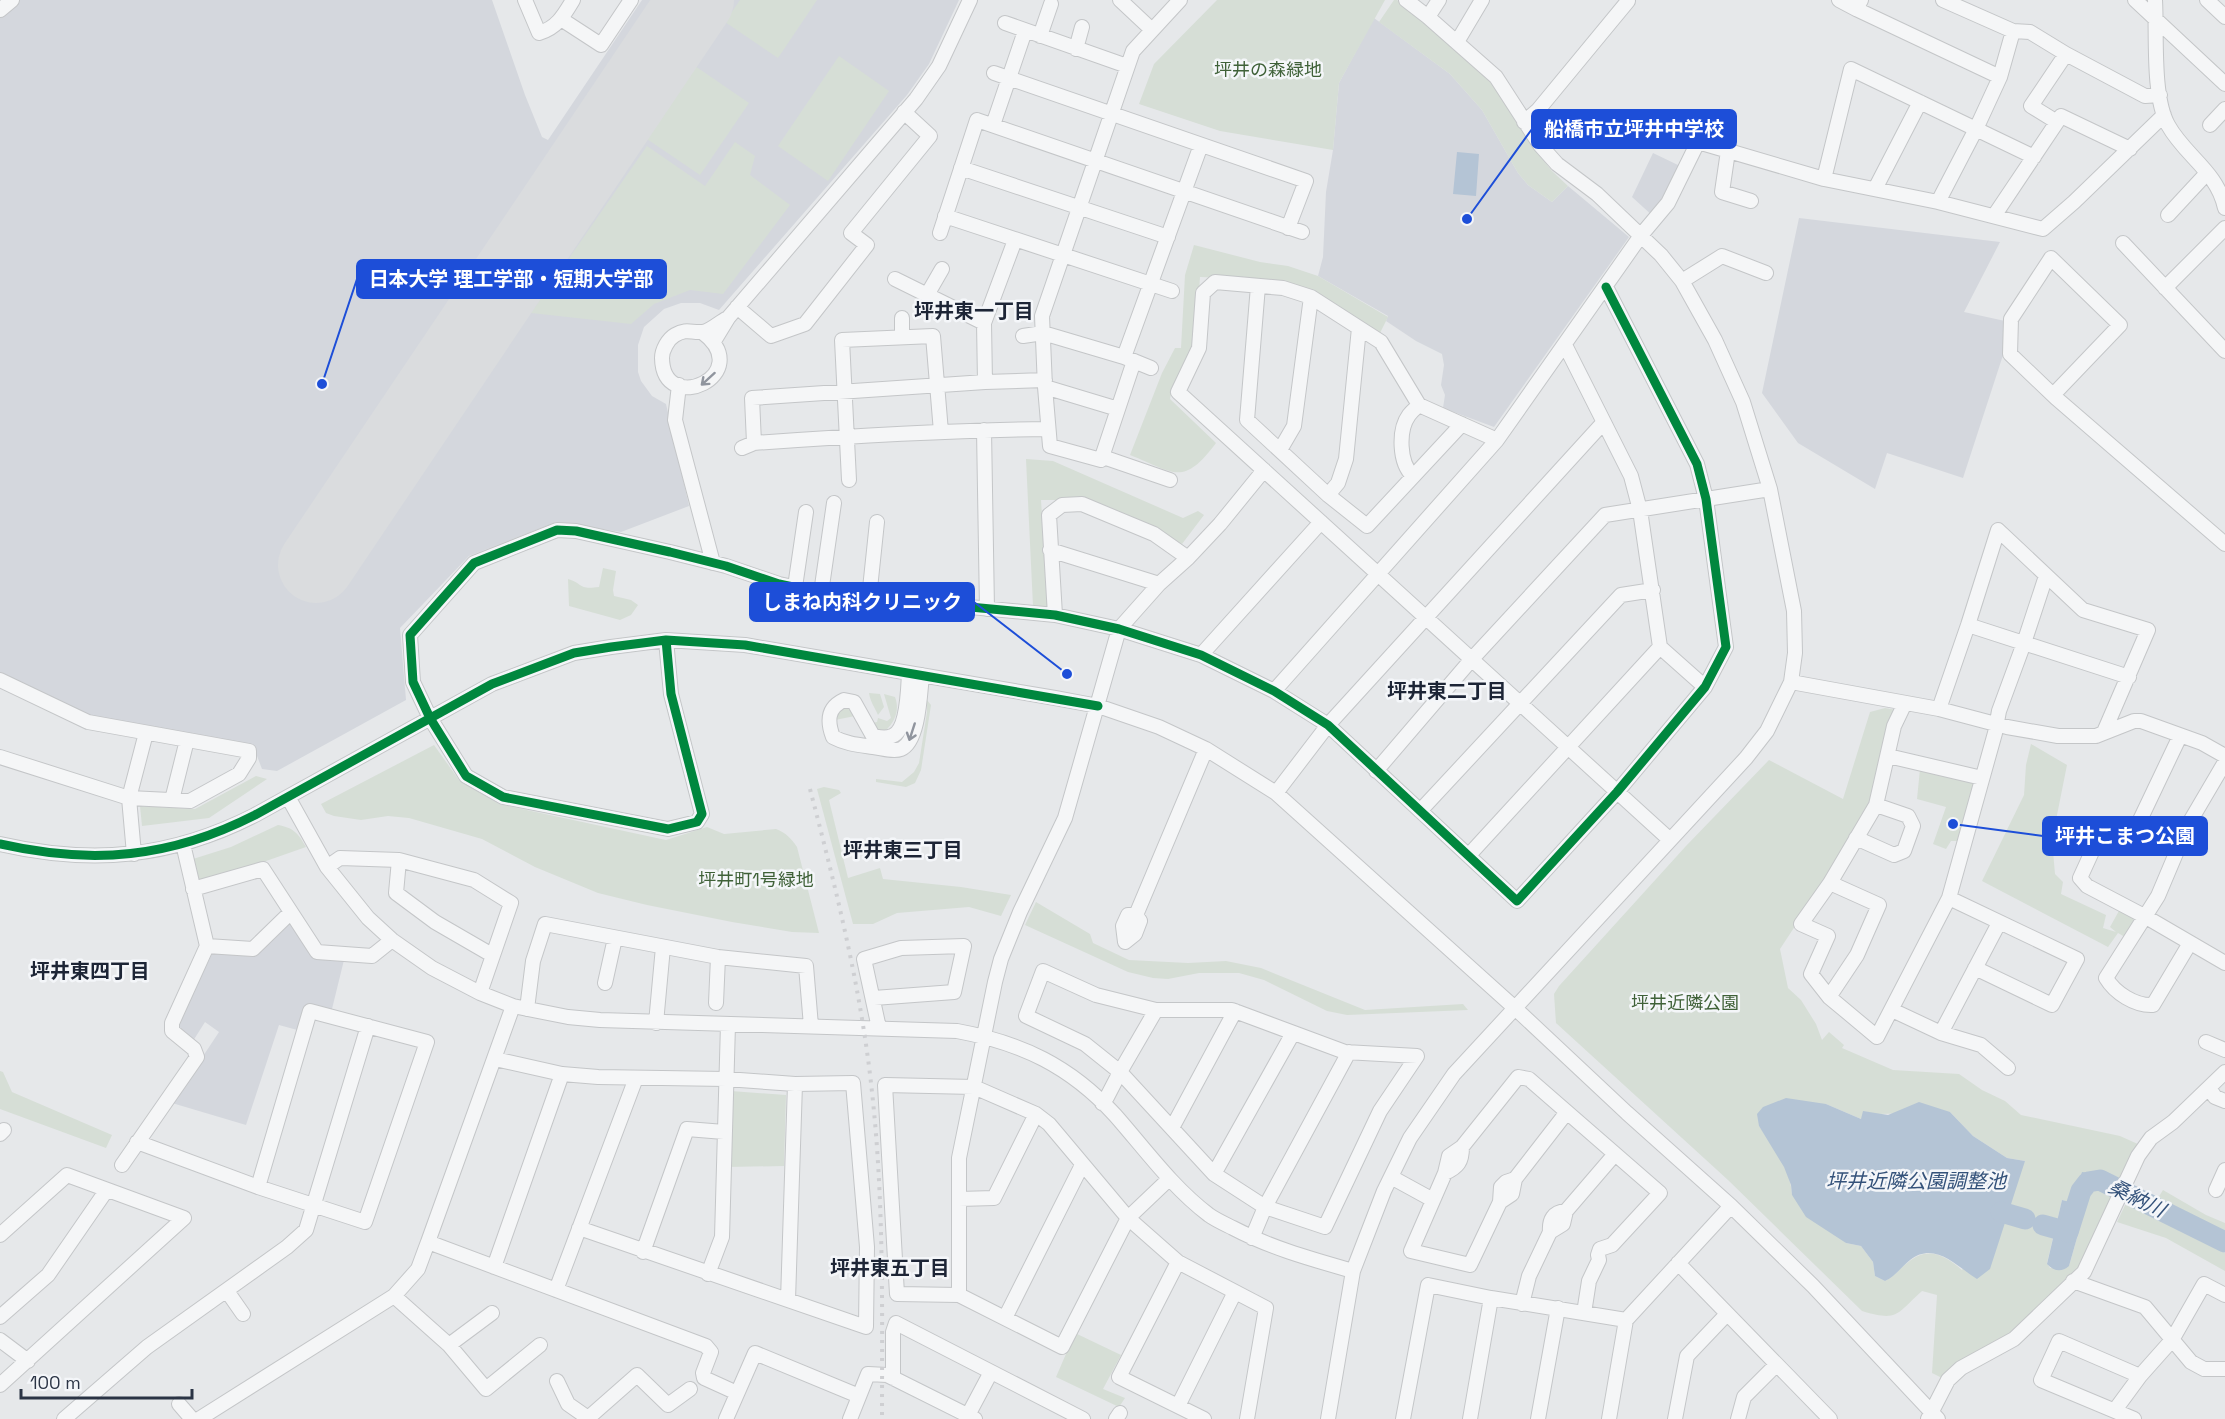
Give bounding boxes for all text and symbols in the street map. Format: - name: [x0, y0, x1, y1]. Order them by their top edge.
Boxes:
- park label: 坪井の森緑地: [1214, 58, 1322, 81]
- callout: 船橋市立坪井中学校: [1532, 110, 1736, 148]
- text: 船橋市立坪井中学校: [1544, 116, 1724, 142]
- callout: 日本大学 理工学部・短期大学部: [357, 260, 666, 298]
- text: 日本大学 理工学部・短期大学部: [368, 266, 654, 292]
- district label: 坪井東一丁目: [914, 298, 1034, 324]
- one-way arrow: [701, 372, 716, 386]
- callout: しまね内科クリニック: [750, 583, 974, 621]
- text: しまね内科クリニック: [762, 589, 962, 615]
- district label: 坪井東二丁目: [1387, 678, 1507, 704]
- one-way arrow: [906, 722, 917, 741]
- callout: 坪井こまつ公園: [2043, 817, 2207, 855]
- text: 坪井こまつ公園: [2055, 823, 2195, 849]
- district label: 坪井東三丁目: [843, 837, 963, 863]
- park label: 坪井町1号緑地: [698, 868, 814, 891]
- district label: 坪井東四丁目: [30, 958, 150, 984]
- park label: 坪井近隣公園: [1631, 991, 1739, 1014]
- water label: 坪井近隣公園調整池: [1826, 1168, 2008, 1194]
- water label: 桑納川: [2104, 1173, 2171, 1224]
- district label: 坪井東五丁目: [830, 1255, 950, 1281]
- scale bar: [21, 1362, 192, 1400]
- text: 100 m: [30, 1371, 81, 1394]

